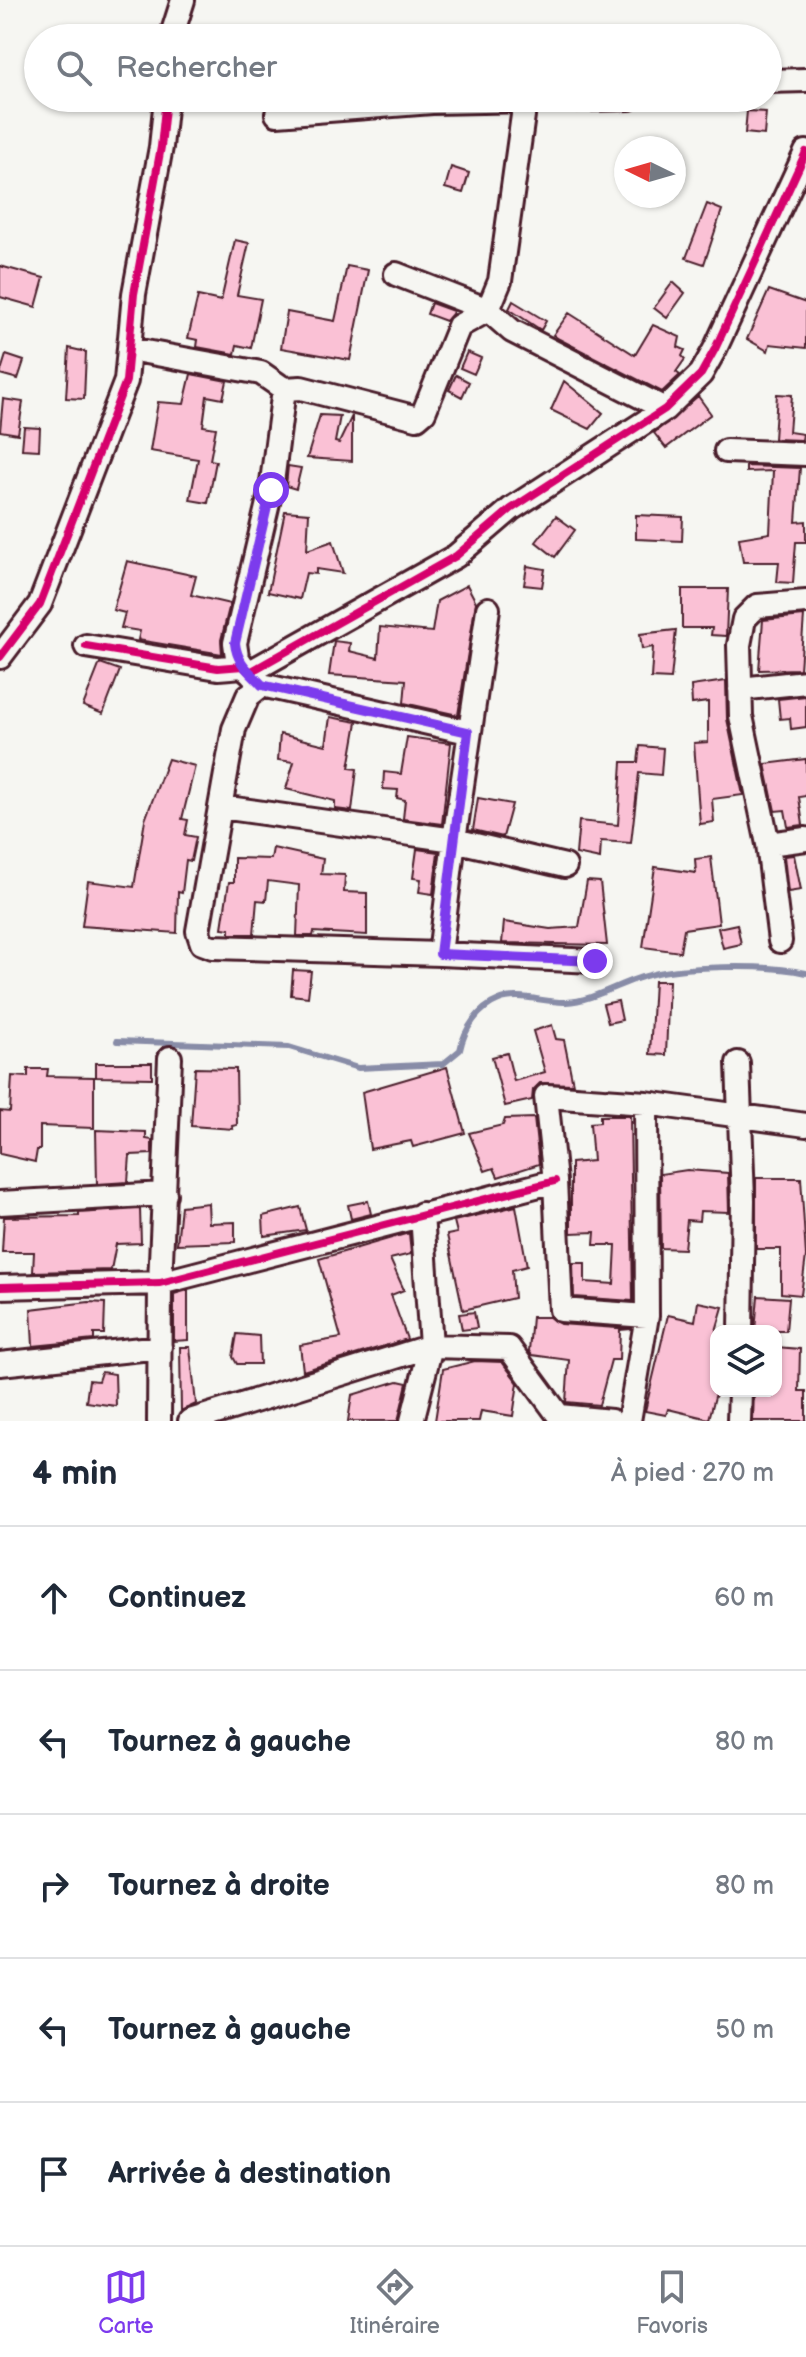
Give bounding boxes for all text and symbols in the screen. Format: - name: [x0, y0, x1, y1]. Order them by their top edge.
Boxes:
- search box: [24, 24, 782, 112]
- icon: search: [52, 46, 96, 90]
- text: Rechercher: [116, 50, 277, 86]
- north arrow: [614, 136, 686, 208]
- route start: [253, 472, 289, 508]
- route end: [577, 943, 613, 979]
- map controls: [710, 1325, 782, 1397]
- button: layers: [710, 1325, 782, 1397]
- text: 4 min: [32, 1453, 118, 1494]
- text: À pied · 270 m: [611, 1458, 774, 1489]
- icon: ahead: [32, 1576, 76, 1620]
- text: Continuez: [108, 1580, 246, 1616]
- text: 60 m: [714, 1583, 774, 1614]
- icon: left: [32, 1720, 76, 1764]
- text: Tournez à gauche: [108, 1724, 351, 1760]
- text: 80 m: [715, 1727, 774, 1758]
- icon: right: [32, 1864, 76, 1908]
- text: Tournez à droite: [108, 1868, 330, 1904]
- text: 80 m: [715, 1871, 774, 1902]
- icon: left: [32, 2008, 76, 2052]
- text: Tournez à gauche: [108, 2012, 351, 2048]
- text: 50 m: [715, 2015, 774, 2046]
- icon: arrive: [32, 2152, 76, 2196]
- text: Arrivée à destination: [108, 2156, 391, 2192]
- tab: Carte: [98, 2265, 154, 2340]
- tab: Itinéraire: [350, 2265, 440, 2340]
- tab: Favoris: [636, 2265, 708, 2340]

